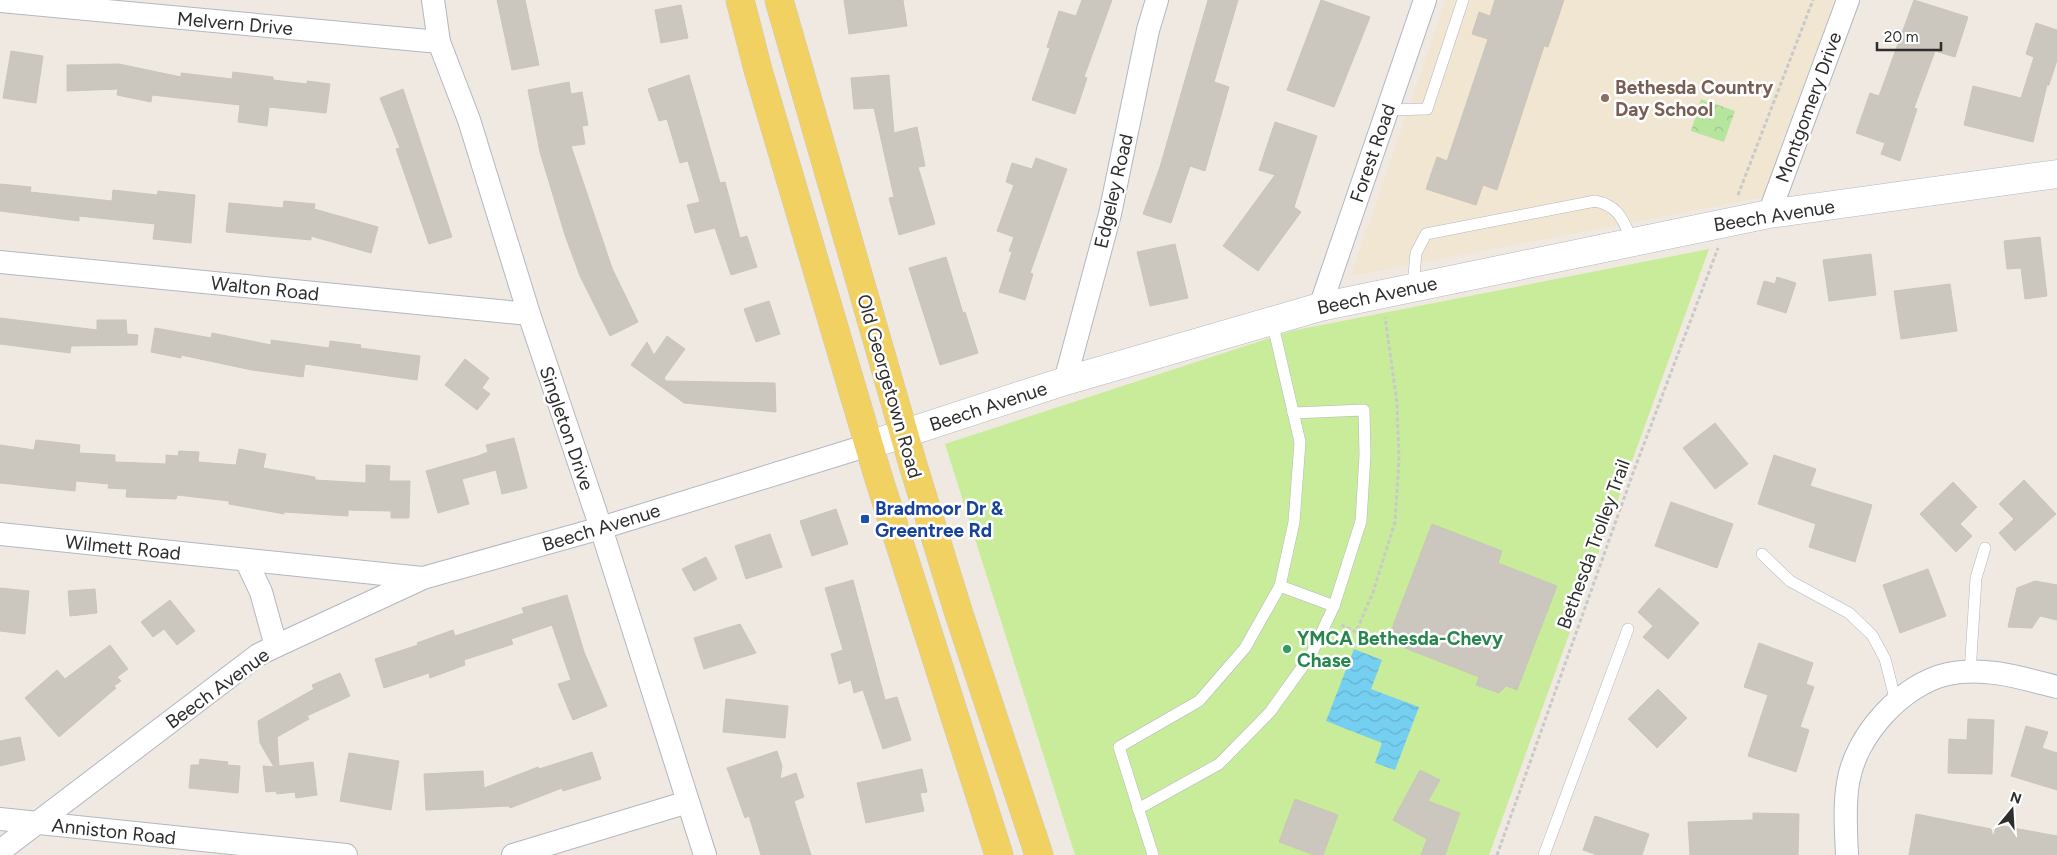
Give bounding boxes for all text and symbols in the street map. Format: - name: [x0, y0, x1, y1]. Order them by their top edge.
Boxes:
- street label: Melvern Drive: [176, 7, 294, 40]
- scale bar: [1877, 20, 1941, 52]
- text: 20 m: [1884, 28, 1918, 46]
- street label: Montgomery Drive: [1771, 29, 1846, 186]
- place label: Bethesda Country Day School: [1615, 76, 1773, 121]
- marker: Bethesda Country Day School: [1599, 92, 1611, 104]
- street label: Forest Road: [1345, 101, 1400, 205]
- street label: Edgeley Road: [1089, 132, 1138, 251]
- street label: Beech Avenue: [1712, 195, 1836, 236]
- street label: Walton Road: [210, 271, 320, 306]
- street label: Beech Avenue: [1315, 272, 1439, 319]
- street label: Old Georgetown Road: [852, 291, 927, 481]
- street label: Singleton Drive: [535, 363, 599, 493]
- street label: Beech Avenue: [926, 377, 1050, 436]
- street label: Bethesda Trolley Trail: [1552, 456, 1635, 632]
- place label: Bradmoor Dr & Greentree Rd: [875, 497, 1004, 542]
- street label: Beech Avenue: [539, 499, 663, 556]
- marker: Bradmoor Dr & Greentree Rd: [859, 513, 871, 525]
- street label: Wilmett Road: [64, 530, 182, 565]
- place label: YMCA Bethesda-Chevy Chase: [1297, 627, 1503, 672]
- street label: Beech Avenue: [161, 643, 273, 734]
- marker: YMCA Bethesda-Chevy Chase: [1281, 643, 1293, 655]
- north arrow: [1987, 785, 2037, 835]
- text: N: [2008, 788, 2024, 808]
- street label: Anniston Road: [51, 814, 177, 849]

